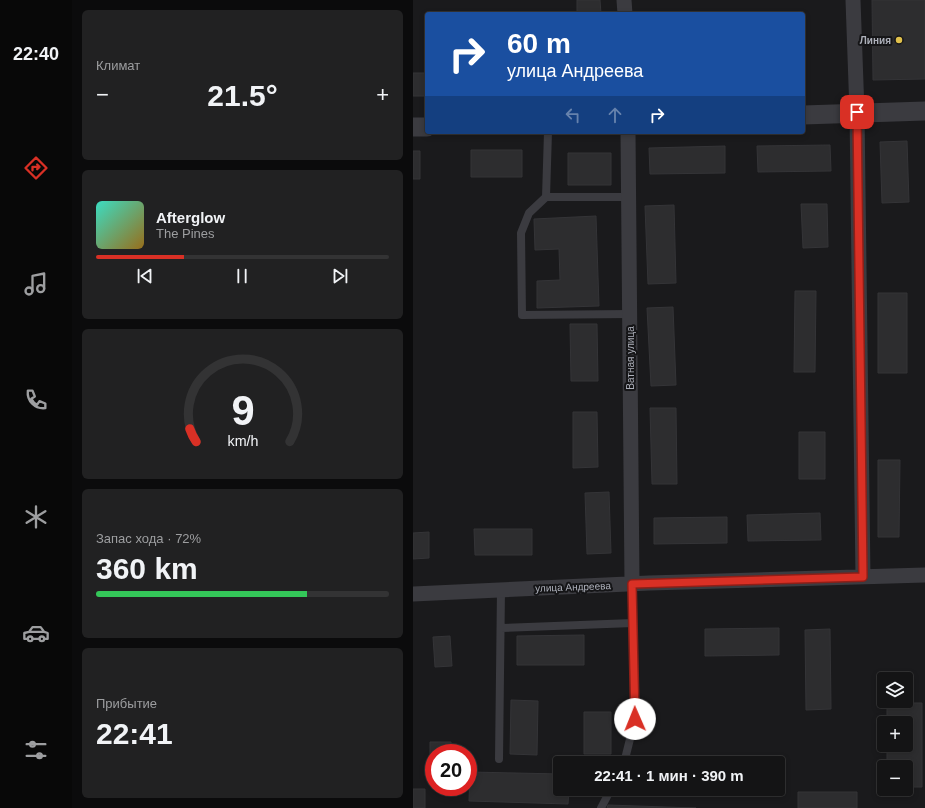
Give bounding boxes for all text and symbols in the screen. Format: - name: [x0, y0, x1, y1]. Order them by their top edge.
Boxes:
- icon: right: [441, 28, 493, 80]
- text: 60 m: [507, 28, 571, 59]
- place label: Линия: [860, 35, 891, 46]
- marker: Линия: [894, 35, 904, 45]
- text: 22:40: [13, 44, 59, 64]
- text: Климат: [96, 58, 140, 73]
- text: улица Андреева: [507, 61, 643, 81]
- text: 21.5°: [207, 79, 278, 112]
- text: −: [96, 82, 109, 107]
- text: +: [376, 82, 389, 107]
- pin: [840, 95, 874, 129]
- icon: arrive: [846, 101, 868, 123]
- icon: left: [562, 104, 584, 126]
- icon: ahead: [604, 104, 626, 126]
- icon: right: [646, 104, 668, 126]
- icon: directions: [22, 154, 50, 182]
- text: Afterglow: [156, 209, 225, 226]
- text: The Pines: [156, 226, 215, 241]
- icon: previous: [134, 265, 156, 287]
- icon: pause: [231, 265, 253, 287]
- icon: next: [329, 265, 351, 287]
- icon: music: [22, 270, 50, 298]
- street label: Ватная улица: [625, 326, 636, 390]
- icon: phone: [22, 386, 50, 414]
- text: 9: [231, 387, 254, 434]
- text: km/h: [227, 433, 258, 449]
- icon: climate: [22, 503, 50, 531]
- text: Запас хода · 72%: [96, 531, 201, 546]
- text: 360 km: [96, 552, 198, 585]
- street label: улица Андреева: [535, 580, 611, 594]
- icon: car: [22, 619, 50, 647]
- map controls: [877, 672, 913, 796]
- button: layers: [877, 672, 913, 708]
- text: Прибытие: [96, 696, 157, 711]
- position arrow: [614, 698, 656, 740]
- button: +: [877, 716, 913, 752]
- text: 22:41: [96, 717, 173, 750]
- icon: filters: [22, 736, 50, 764]
- speed limit sign: 20: [425, 744, 477, 796]
- button: −: [877, 760, 913, 796]
- text: 22:41 · 1 мин · 390 m: [594, 767, 744, 784]

